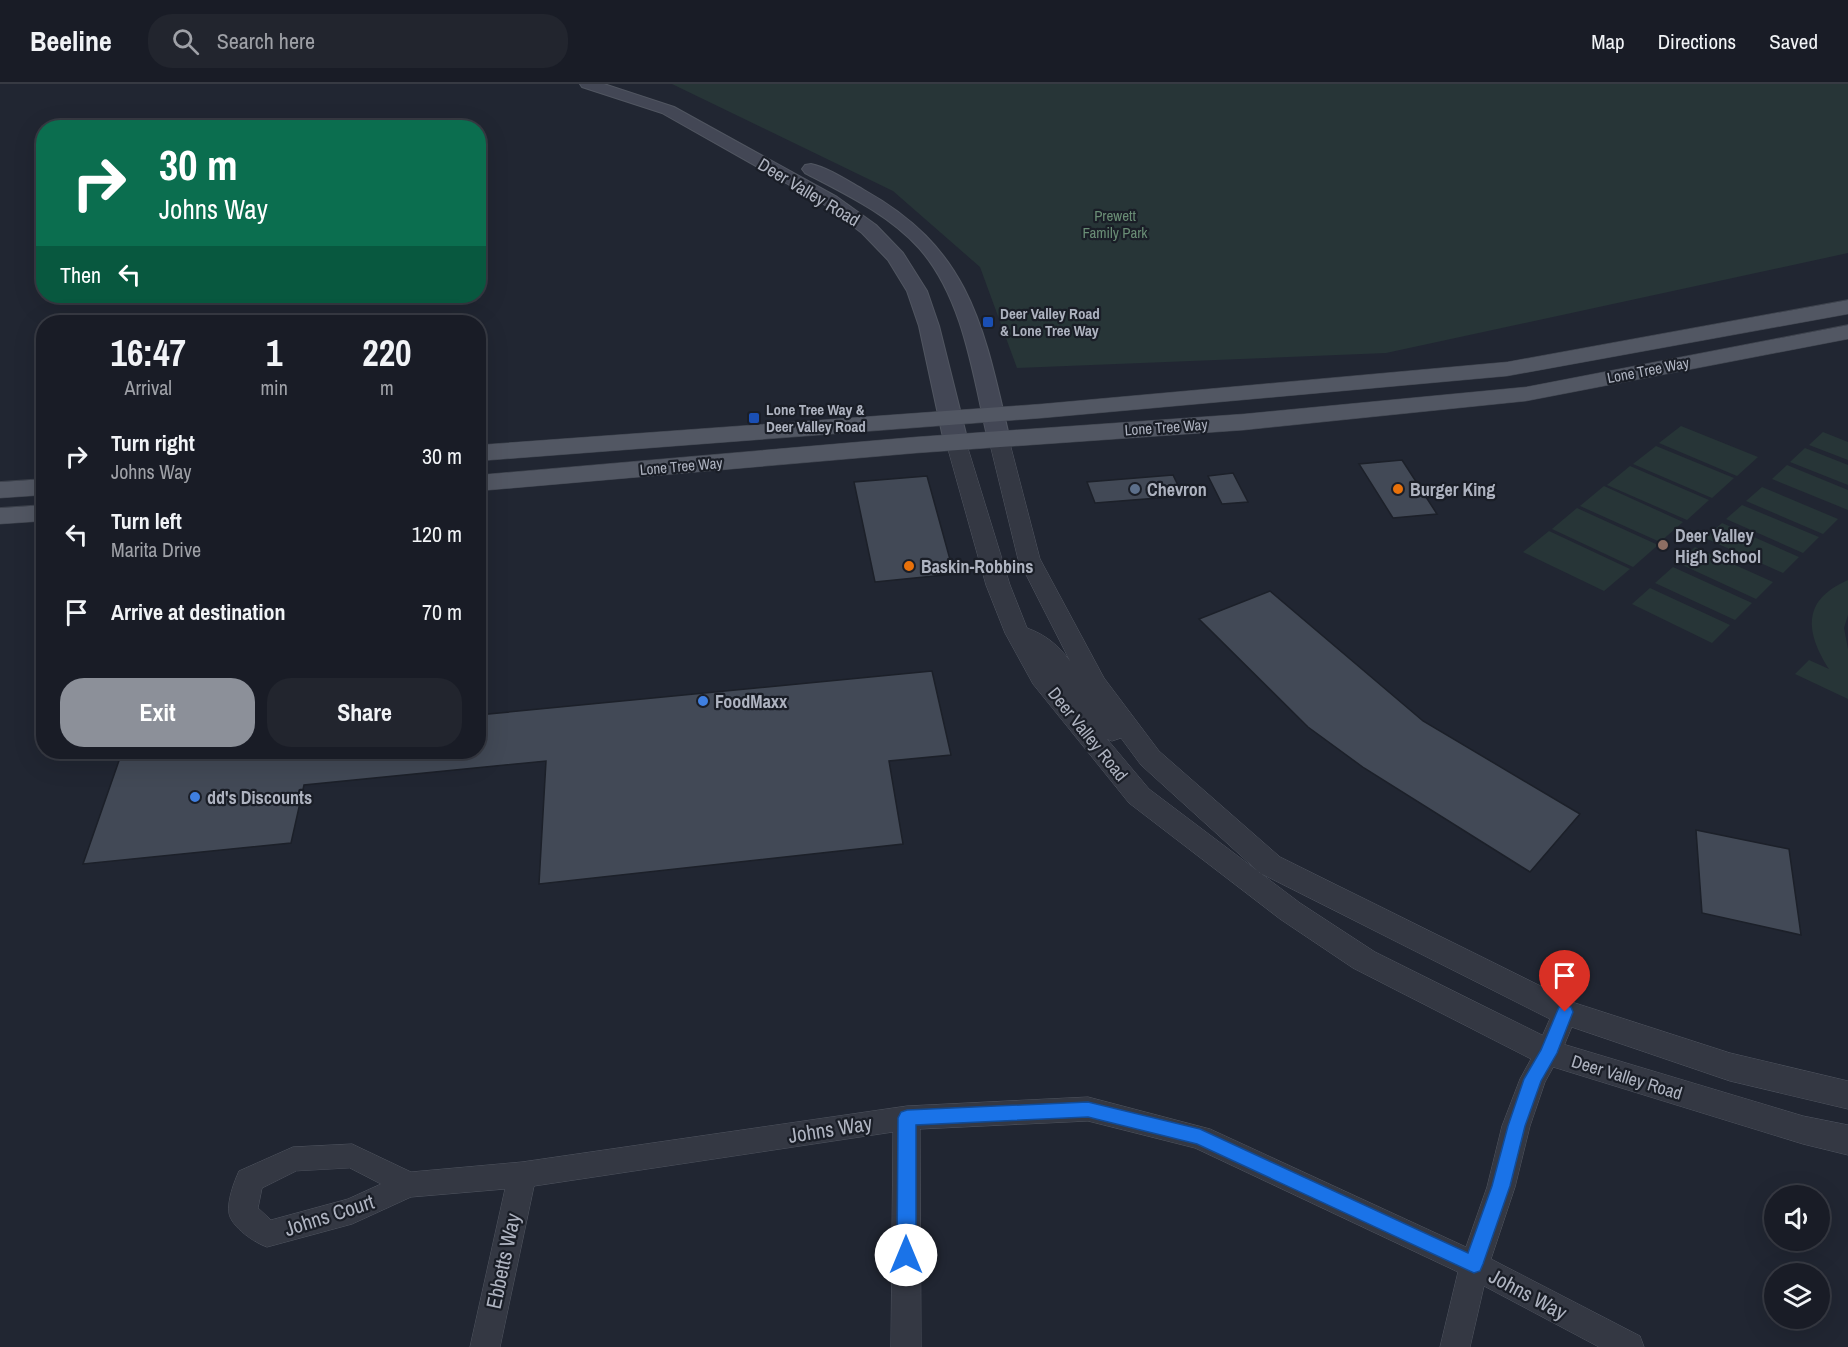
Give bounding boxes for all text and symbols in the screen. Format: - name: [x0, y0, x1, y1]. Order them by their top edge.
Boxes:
- search box: [148, 14, 568, 68]
- text: Beeline: [30, 22, 112, 60]
- icon: search: [169, 25, 202, 58]
- text: Search here: [217, 26, 315, 56]
- text: Map: [1591, 27, 1625, 56]
- text: Directions: [1658, 27, 1736, 56]
- text: Saved: [1769, 27, 1818, 56]
- text: 30 m: [159, 137, 238, 193]
- icon: right: [60, 144, 138, 222]
- street label: Deer Valley Road: [753, 152, 865, 232]
- text: Johns Way: [159, 191, 268, 227]
- park label: Prewett Family Park: [1082, 205, 1148, 243]
- icon: left: [113, 258, 146, 291]
- text: Then: [60, 260, 101, 290]
- place label: Deer Valley Road & Lone Tree Way: [1000, 303, 1100, 341]
- marker: Deer Valley Road & Lone Tree Way: [981, 315, 995, 329]
- text: 16:47: [110, 329, 186, 377]
- text: 1: [266, 329, 282, 377]
- text: 220: [362, 329, 412, 377]
- street label: Lone Tree Way: [1605, 352, 1692, 388]
- text: Arrival: [125, 374, 172, 401]
- text: min: [260, 374, 288, 401]
- text: m: [380, 374, 394, 401]
- place label: Lone Tree Way & Deer Valley Road: [766, 399, 866, 437]
- marker: Lone Tree Way & Deer Valley Road: [747, 411, 761, 425]
- street label: Lone Tree Way: [1124, 414, 1209, 440]
- text: Turn right: [111, 428, 195, 458]
- icon: right: [60, 440, 93, 473]
- text: 30 m: [422, 441, 462, 471]
- street label: Lone Tree Way: [639, 452, 724, 480]
- text: Johns Way: [111, 458, 192, 485]
- place label: Chevron: [1147, 477, 1207, 502]
- place label: Burger King: [1410, 477, 1495, 502]
- marker: Chevron: [1128, 482, 1142, 496]
- marker: Burger King: [1391, 482, 1405, 496]
- text: Turn left: [111, 506, 182, 536]
- icon: left: [60, 518, 93, 551]
- text: 120 m: [412, 519, 462, 549]
- place label: Deer Valley High School: [1675, 523, 1761, 569]
- text: Marita Drive: [111, 536, 201, 563]
- marker: Deer Valley High School: [1656, 538, 1670, 552]
- place label: Baskin-Robbins: [921, 554, 1033, 579]
- marker: Baskin-Robbins: [902, 559, 916, 573]
- icon: arrive: [60, 596, 93, 629]
- text: Arrive at destination: [111, 597, 285, 627]
- text: 70 m: [422, 597, 462, 627]
- button: Exit: [60, 678, 255, 747]
- button: Share: [267, 678, 462, 747]
- street label: Deer Valley Road: [1042, 682, 1134, 786]
- place label: FoodMaxx: [715, 689, 788, 714]
- marker: FoodMaxx: [696, 694, 710, 708]
- place label: dd's Discounts: [207, 785, 312, 810]
- marker: dd's Discounts: [188, 790, 202, 804]
- pin: [1539, 950, 1590, 1012]
- icon: arrive: [1548, 959, 1581, 992]
- street label: Deer Valley Road: [1569, 1048, 1685, 1106]
- street label: Johns Way: [786, 1108, 874, 1150]
- map controls: [1764, 1185, 1830, 1329]
- button: sound: [1764, 1185, 1830, 1251]
- street label: Johns Court: [280, 1187, 378, 1243]
- street label: Ebbetts Way: [479, 1210, 527, 1311]
- position arrow: [874, 1223, 938, 1287]
- street label: Johns Way: [1484, 1261, 1572, 1327]
- button: layers: [1764, 1263, 1830, 1329]

